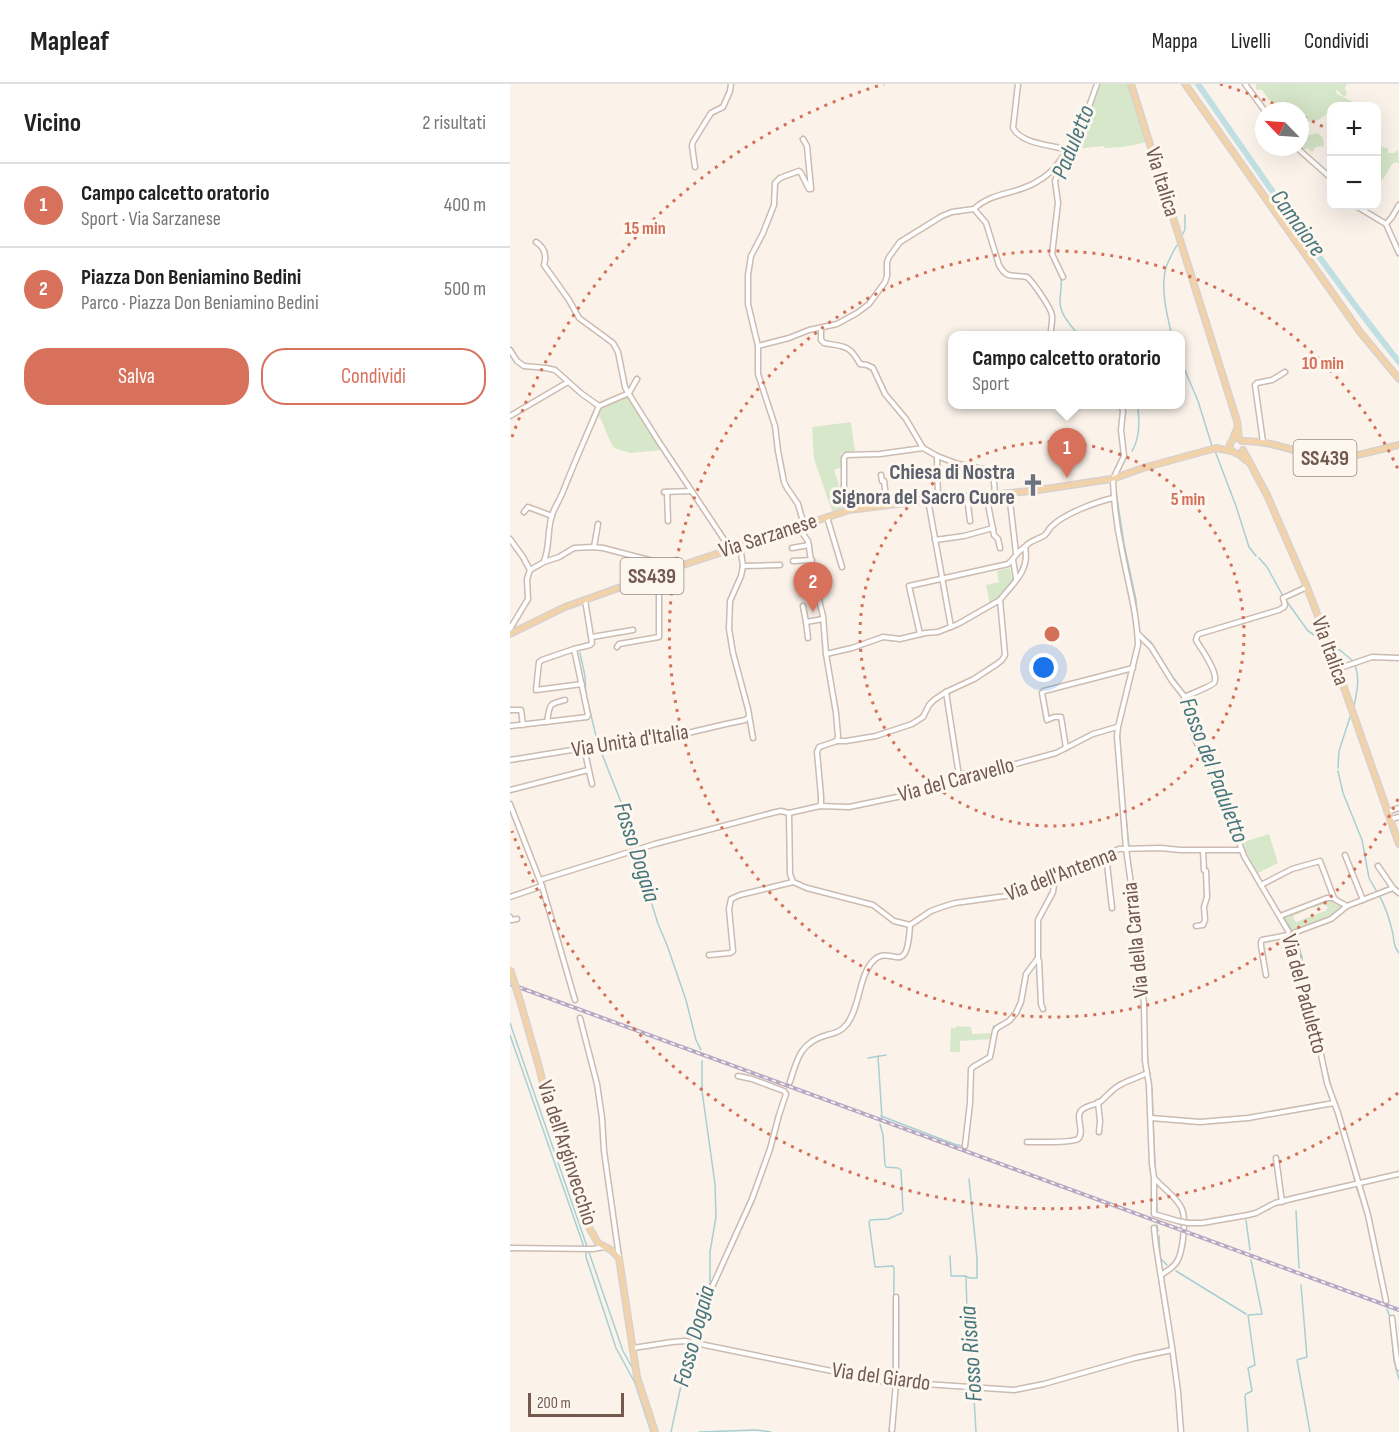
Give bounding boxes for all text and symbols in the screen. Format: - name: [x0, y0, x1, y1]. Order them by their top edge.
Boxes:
- text: Mapleaf: [30, 25, 109, 58]
- text: Mappa: [1152, 29, 1198, 54]
- text: Livelli: [1231, 29, 1271, 54]
- text: Condividi: [1304, 29, 1369, 54]
- water label: Paduletto: [1045, 101, 1101, 183]
- north arrow: [1255, 102, 1309, 156]
- map controls: [1327, 102, 1381, 210]
- button: +: [1327, 102, 1381, 156]
- text: Vicino: [24, 108, 81, 139]
- text: 2 risultati: [422, 111, 486, 135]
- street label: Via Italica: [1139, 144, 1185, 220]
- button: −: [1327, 156, 1381, 210]
- text: Campo calcetto oratorio: [81, 180, 270, 207]
- water label: Camaiore: [1264, 184, 1332, 262]
- text: 1: [40, 193, 47, 217]
- text: 400 m: [444, 193, 486, 217]
- text: Sport · Via Sarzanese: [81, 207, 221, 231]
- text: 15 min: [624, 218, 666, 239]
- text: Piazza Don Beniamino Bedini: [81, 264, 301, 291]
- text: 2: [39, 277, 48, 301]
- text: 500 m: [444, 277, 486, 301]
- text: Parco · Piazza Don Beniamino Bedini: [81, 291, 319, 315]
- popup: [948, 331, 1185, 409]
- text: Campo calcetto oratorio: [972, 345, 1161, 372]
- button: Salva: [24, 348, 249, 405]
- button: Condividi: [261, 348, 486, 405]
- text: 10 min: [1302, 353, 1344, 374]
- text: Sport: [972, 372, 1009, 396]
- pin: 1: [1048, 428, 1086, 478]
- road number: SS439: [1294, 440, 1356, 476]
- place label: Chiesa di Nostra Signora del Sacro Cuore: [832, 459, 1015, 511]
- church icon: Chiesa di Nostra Signora del Sacro Cuore: [1020, 472, 1046, 498]
- text: 5 min: [1171, 489, 1205, 510]
- street label: Via Sarzanese: [716, 507, 820, 565]
- road number: SS439: [620, 558, 684, 594]
- pin: 2: [794, 562, 832, 612]
- street label: Via Italica: [1305, 613, 1355, 689]
- centre of rings: [1042, 624, 1062, 644]
- your location: [1029, 653, 1058, 682]
- water label: Fosso del Paduletto: [1173, 693, 1255, 847]
- street label: Via Unità d'Italia: [570, 718, 690, 764]
- street label: Via del Caravello: [895, 752, 1017, 808]
- water label: Fosso Dogaia: [607, 798, 667, 906]
- street label: Via dell'Antenna: [1001, 840, 1121, 908]
- street label: Via della Carraia: [1116, 881, 1156, 999]
- street label: Via del Paduletto: [1275, 931, 1333, 1057]
- street label: Via dell'Arginvecchio: [531, 1077, 603, 1229]
- water label: Fosso Dogaia: [667, 1282, 721, 1390]
- water label: Fosso Risaia: [953, 1305, 989, 1403]
- street label: Via del Giardo: [830, 1357, 932, 1397]
- scale bar: [528, 1390, 624, 1418]
- text: 200 m: [537, 1394, 571, 1413]

